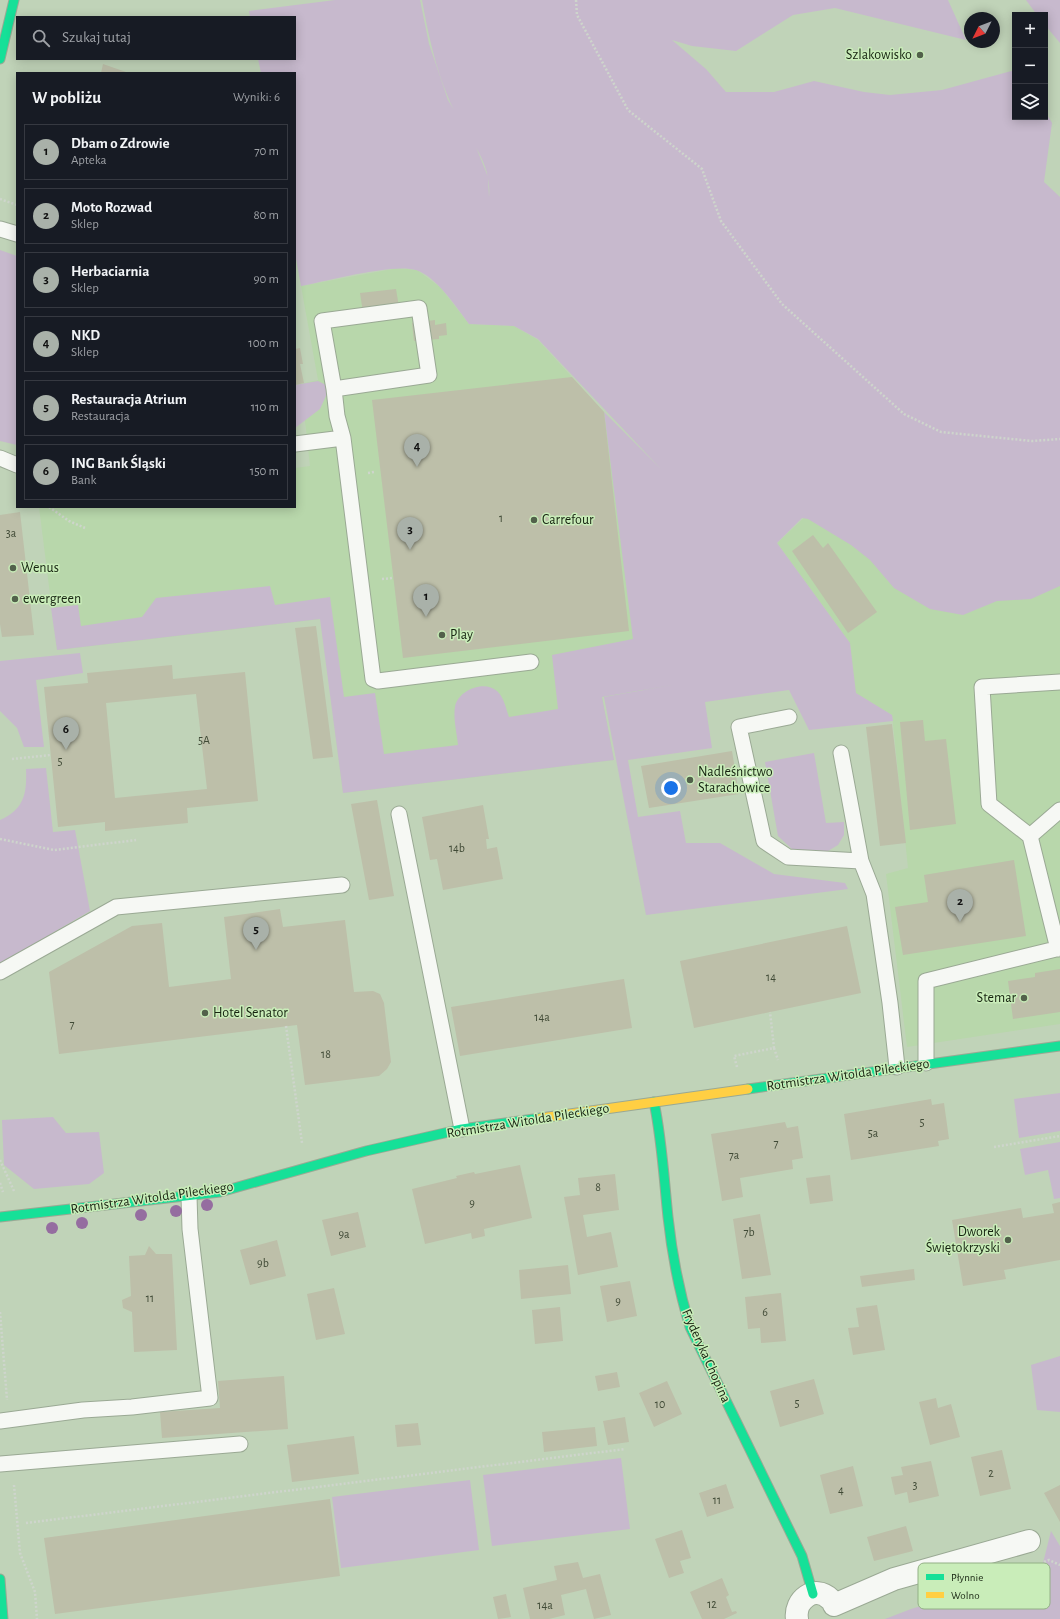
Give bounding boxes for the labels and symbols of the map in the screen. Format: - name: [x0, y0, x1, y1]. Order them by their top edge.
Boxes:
- north arrow: [964, 12, 1000, 48]
- place label: Szlakowisko: [846, 48, 912, 62]
- marker: Szlakowisko: [915, 50, 925, 60]
- pin: 4: [404, 434, 430, 467]
- house number: 1: [499, 512, 503, 524]
- place label: Carrefour: [542, 513, 594, 527]
- marker: Carrefour: [529, 515, 539, 525]
- pin: 3: [397, 517, 423, 550]
- house number: 3a: [6, 527, 17, 539]
- place label: Wenus: [21, 561, 59, 575]
- marker: Wenus: [8, 563, 18, 573]
- pin: 1: [413, 584, 439, 617]
- place label: ewergreen: [23, 592, 81, 606]
- marker: ewergreen: [10, 594, 20, 604]
- place label: Play: [450, 628, 473, 642]
- marker: Play: [437, 630, 447, 640]
- pin: 6: [53, 717, 79, 750]
- house number: 5A: [198, 734, 210, 746]
- house number: 5: [57, 755, 63, 767]
- place label: Nadleśnictwo Starachowice: [698, 765, 773, 795]
- marker: Nadleśnictwo Starachowice: [685, 775, 695, 785]
- your location: [661, 778, 681, 798]
- house number: 14b: [449, 842, 465, 854]
- pin: 2: [947, 889, 973, 922]
- pin: 5: [243, 917, 269, 950]
- house number: 14: [766, 971, 776, 983]
- place label: Stemar: [977, 991, 1016, 1005]
- marker: Stemar: [1019, 993, 1029, 1003]
- place label: Hotel Senator: [213, 1006, 288, 1020]
- marker: Hotel Senator: [200, 1008, 210, 1018]
- house number: 14a: [534, 1011, 550, 1023]
- house number: 7: [69, 1018, 75, 1030]
- house number: 18: [321, 1048, 331, 1060]
- street label: Rotmistrza Witolda Pileckiego: [766, 1057, 930, 1093]
- street label: Rotmistrza Witolda Pileckiego: [446, 1101, 610, 1141]
- house number: 5: [919, 1116, 925, 1128]
- house number: 5a: [868, 1127, 879, 1139]
- house number: 7: [773, 1137, 779, 1149]
- house number: 7a: [729, 1149, 740, 1161]
- street label: Rotmistrza Witolda Pileckiego: [70, 1180, 234, 1216]
- house number: 8: [595, 1181, 601, 1193]
- house number: 9: [469, 1197, 475, 1209]
- place label: Dworek Świętokrzyski: [926, 1225, 1001, 1255]
- house number: 7b: [743, 1226, 755, 1238]
- house number: 9a: [338, 1228, 350, 1240]
- marker: Dworek Świętokrzyski: [1003, 1235, 1013, 1245]
- house number: 9b: [257, 1257, 269, 1269]
- house number: 11: [146, 1292, 154, 1304]
- house number: 9: [615, 1295, 621, 1307]
- house number: 6: [762, 1306, 768, 1318]
- street label: Fryderyka Chopina: [679, 1307, 733, 1405]
- house number: 5: [794, 1397, 800, 1409]
- house number: 10: [655, 1398, 665, 1410]
- house number: 2: [988, 1467, 994, 1479]
- house number: 3: [913, 1479, 918, 1491]
- house number: 4: [838, 1484, 844, 1496]
- house number: 11: [713, 1494, 721, 1506]
- legend: [918, 1563, 1050, 1609]
- text: Płynnie: [951, 1572, 983, 1583]
- text: Wolno: [951, 1590, 980, 1601]
- house number: 12: [707, 1598, 717, 1610]
- house number: 14a: [537, 1599, 553, 1611]

